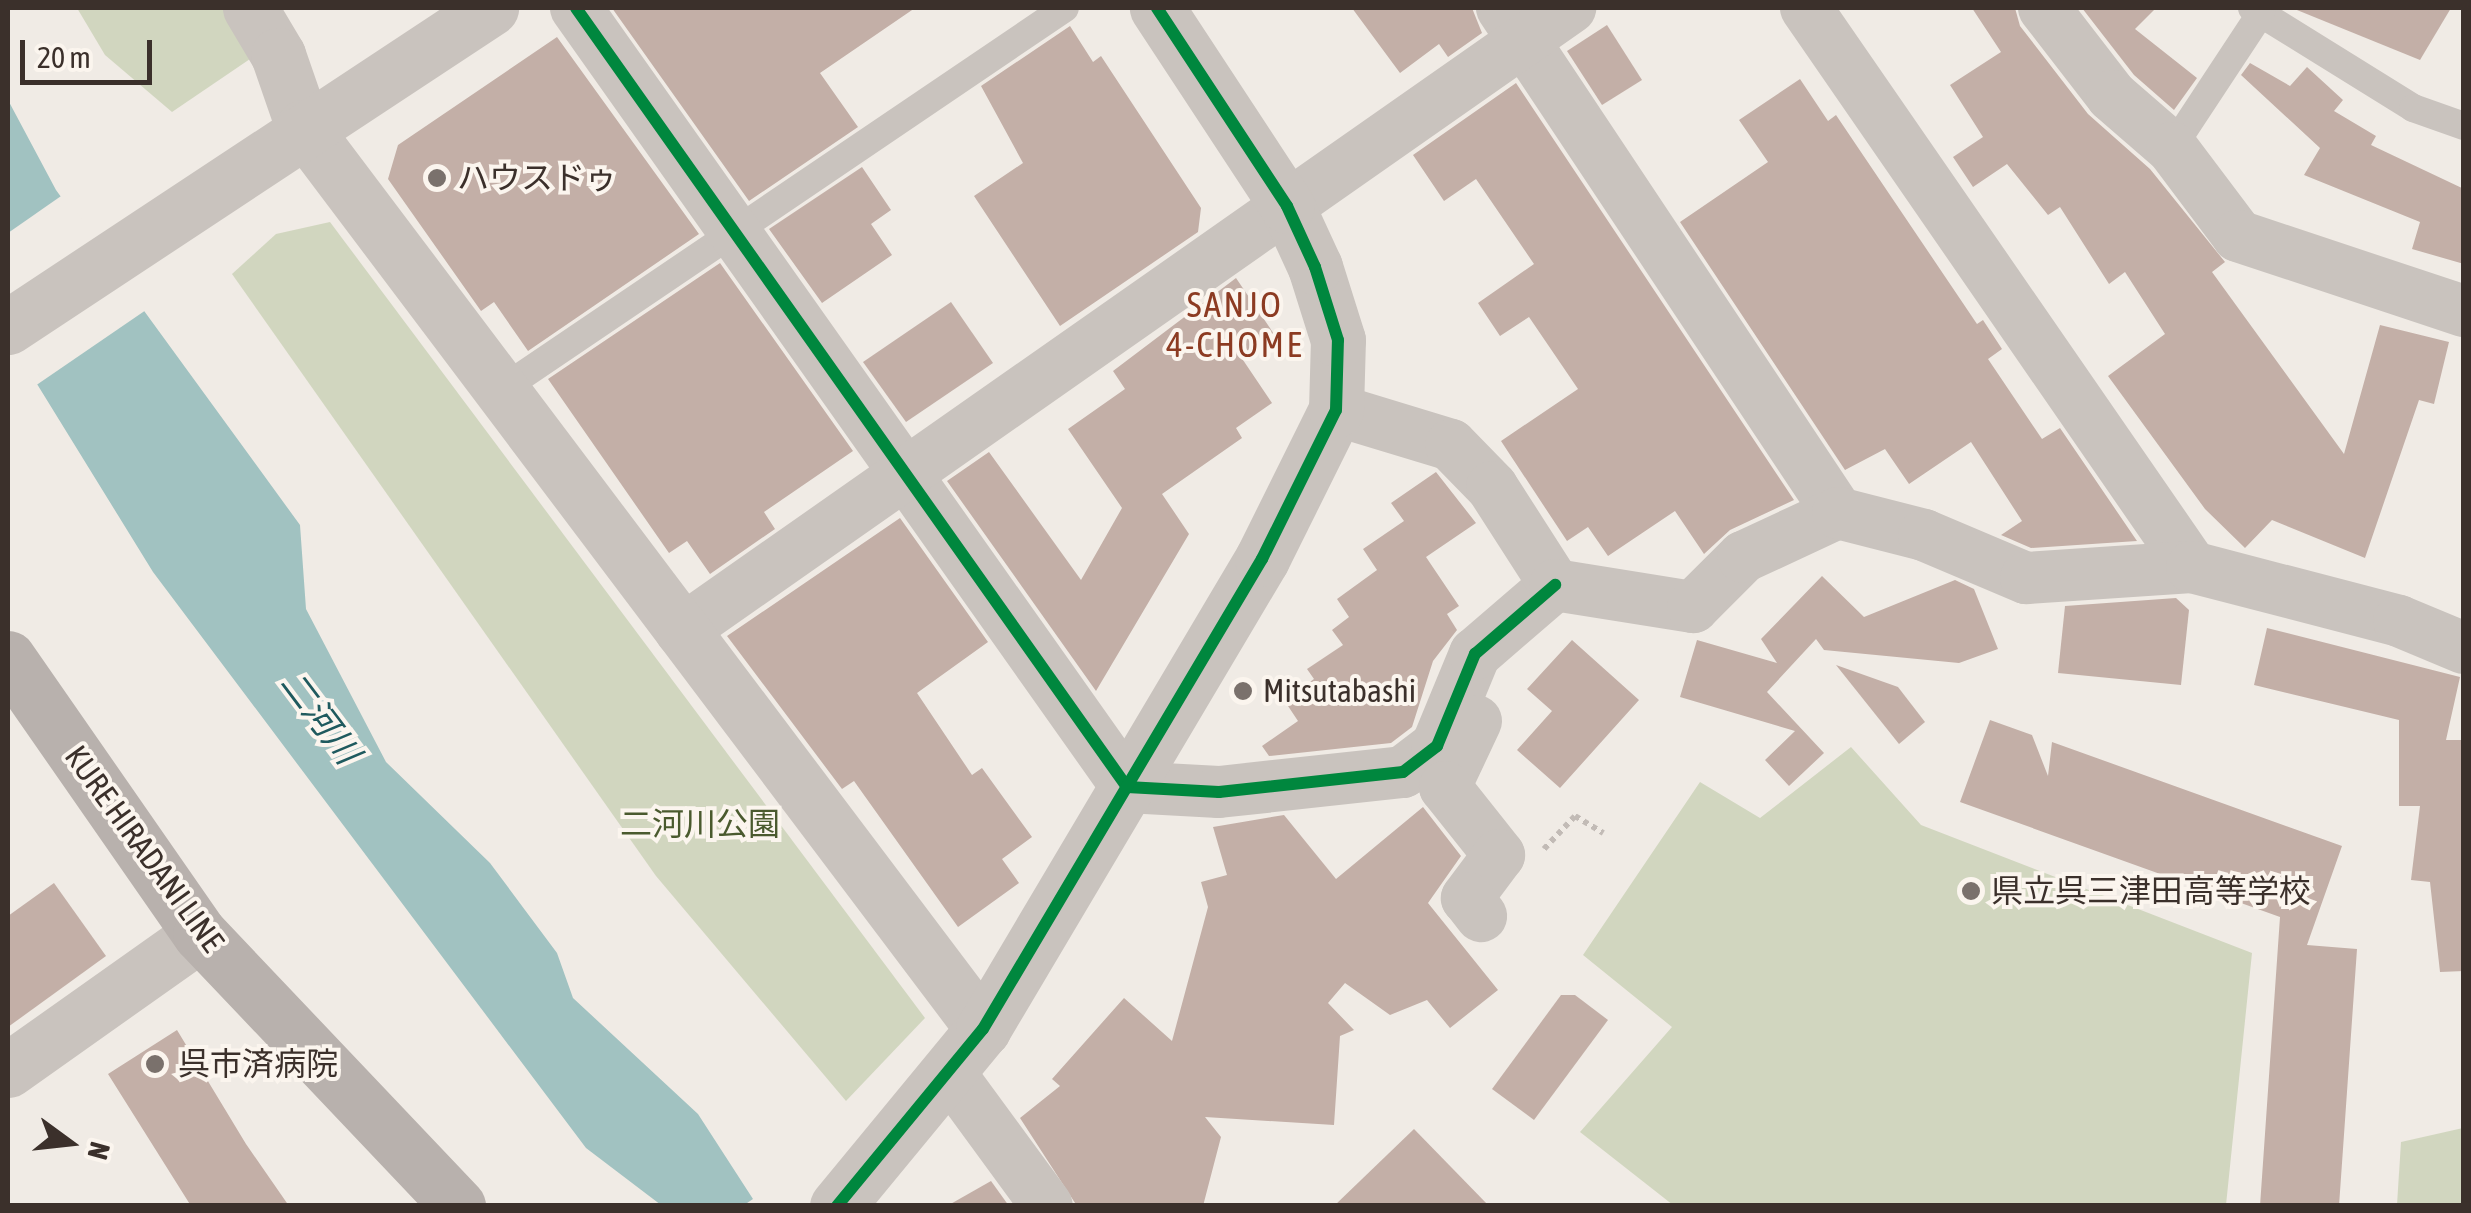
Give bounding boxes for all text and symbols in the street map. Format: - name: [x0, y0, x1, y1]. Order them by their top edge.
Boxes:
- scale bar: [25, 20, 158, 82]
- text: 20 m: [37, 40, 91, 74]
- place label: ハウスドゥ: [457, 159, 617, 197]
- marker: ハウスドゥ: [426, 167, 448, 189]
- district label: SANJO 4-CHOME: [1166, 283, 1304, 365]
- water label: 二河川: [273, 662, 369, 772]
- place label: Mitsutabashi: [1263, 672, 1416, 710]
- marker: Mitsutabashi: [1232, 680, 1254, 702]
- street label: KURE HIRADANI LINE: [56, 739, 232, 959]
- park label: 二河川公園: [620, 805, 780, 843]
- place label: 県立呉三津田高等学校: [1991, 872, 2311, 910]
- marker: 県立呉三津田高等学校: [1960, 880, 1982, 902]
- place label: 呉市済病院: [178, 1045, 338, 1083]
- marker: 呉市済病院: [142, 1051, 168, 1077]
- north arrow: [20, 1093, 120, 1193]
- text: N: [81, 1139, 117, 1163]

